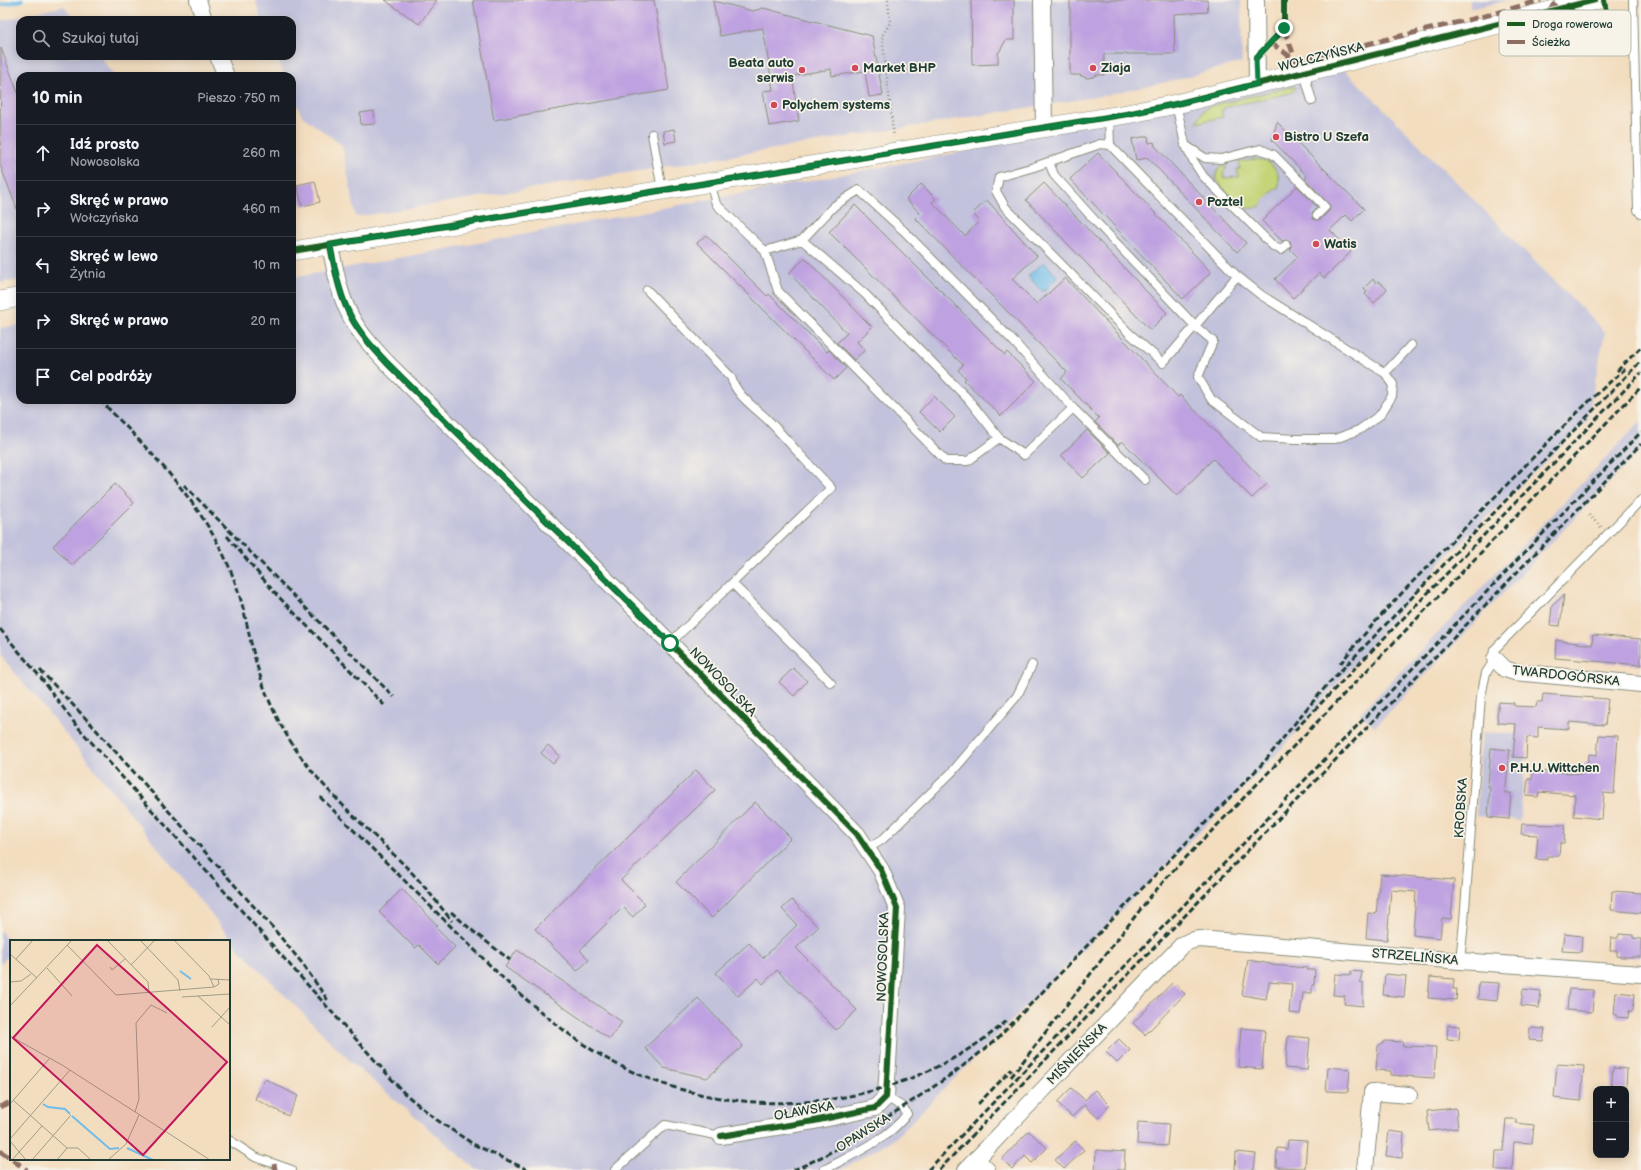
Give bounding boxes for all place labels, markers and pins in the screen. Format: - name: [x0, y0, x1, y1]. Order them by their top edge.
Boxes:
- place label: Beata auto serwis: [728, 55, 794, 86]
- place label: Market BHP: [863, 60, 937, 76]
- place label: Ziaja: [1101, 60, 1131, 76]
- marker: Market BHP: [850, 63, 860, 73]
- marker: Ziaja: [1088, 63, 1098, 73]
- marker: Beata auto serwis: [797, 65, 807, 75]
- place label: Polychem systems: [782, 97, 890, 113]
- marker: Polychem systems: [769, 100, 779, 110]
- place label: Bistro U Szefa: [1284, 129, 1369, 145]
- marker: Bistro U Szefa: [1271, 132, 1281, 142]
- place label: Poztel: [1207, 194, 1243, 210]
- marker: Poztel: [1194, 197, 1204, 207]
- place label: Watis: [1324, 236, 1357, 252]
- marker: Watis: [1311, 239, 1321, 249]
- place label: P.H.U. Wittchen: [1510, 760, 1600, 776]
- marker: P.H.U. Wittchen: [1497, 763, 1507, 773]

